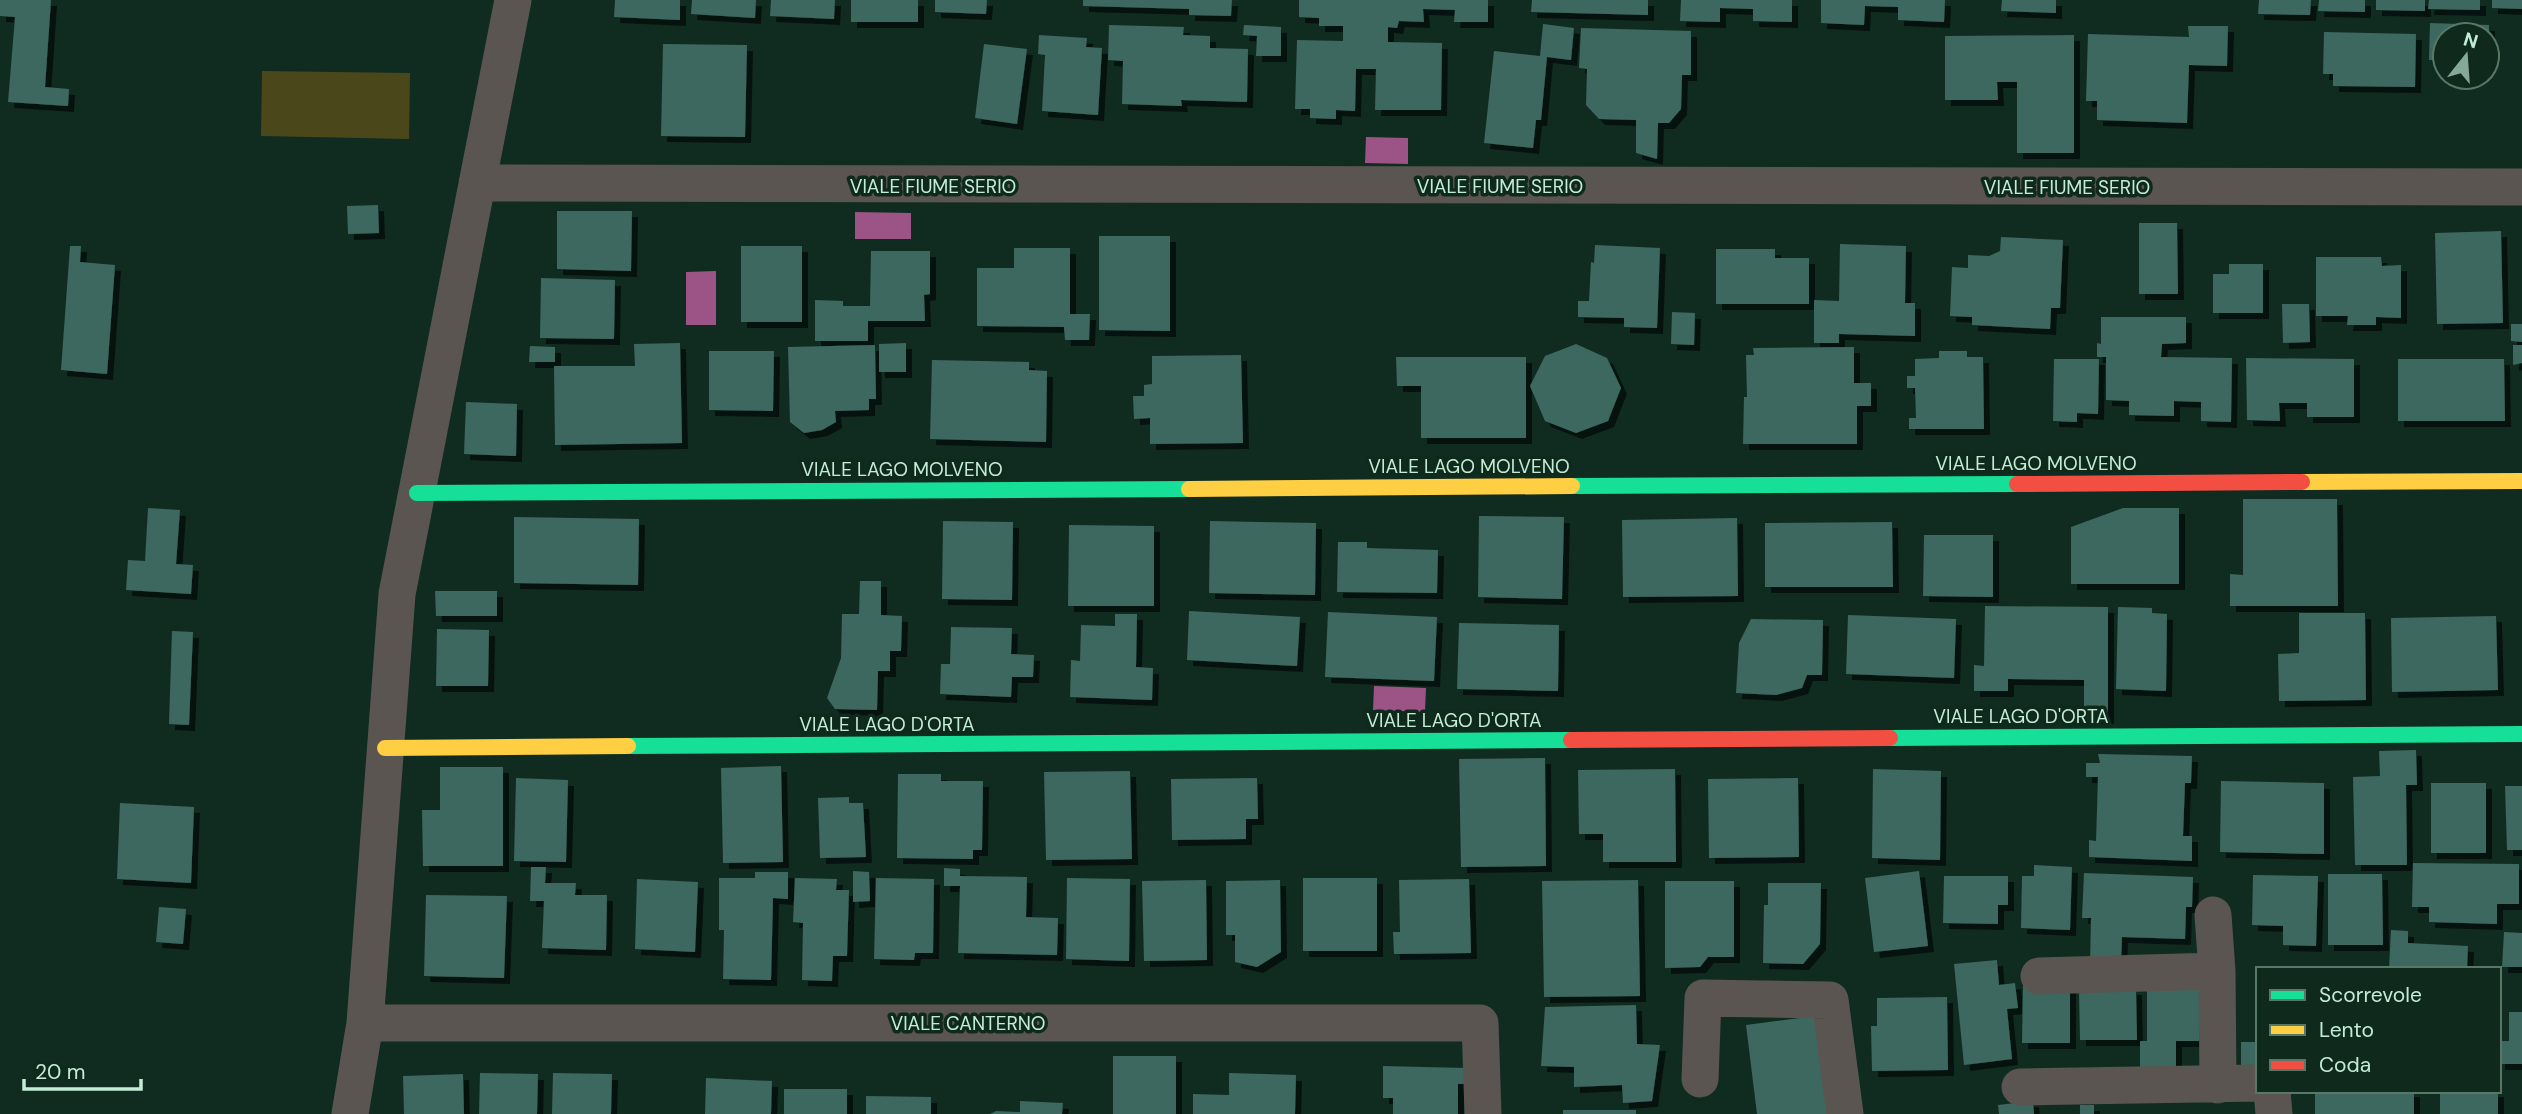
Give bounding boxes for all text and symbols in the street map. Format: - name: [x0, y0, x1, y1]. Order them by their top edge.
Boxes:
- north arrow: [2431, 21, 2501, 91]
- text: N: [2461, 26, 2481, 54]
- street label: VIALE FIUME SERIO: [850, 174, 1016, 199]
- street label: VIALE FIUME SERIO: [1417, 174, 1583, 199]
- street label: VIALE FIUME SERIO: [1984, 175, 2150, 200]
- street label: VIALE LAGO MOLVENO: [1935, 451, 2137, 476]
- street label: VIALE LAGO MOLVENO: [1368, 454, 1570, 479]
- street label: VIALE LAGO MOLVENO: [801, 457, 1003, 482]
- street label: VIALE LAGO D'ORTA: [1933, 704, 2109, 729]
- street label: VIALE LAGO D'ORTA: [1366, 708, 1542, 733]
- street label: VIALE LAGO D'ORTA: [799, 712, 975, 737]
- legend: [2256, 967, 2501, 1093]
- text: Scorrevole: [2319, 981, 2422, 1009]
- street label: VIALE CANTERNO: [890, 1011, 1046, 1036]
- text: Lento: [2319, 1016, 2374, 1044]
- scale bar: [24, 1048, 142, 1092]
- text: Coda: [2319, 1051, 2371, 1079]
- text: 20 m: [35, 1058, 86, 1086]

